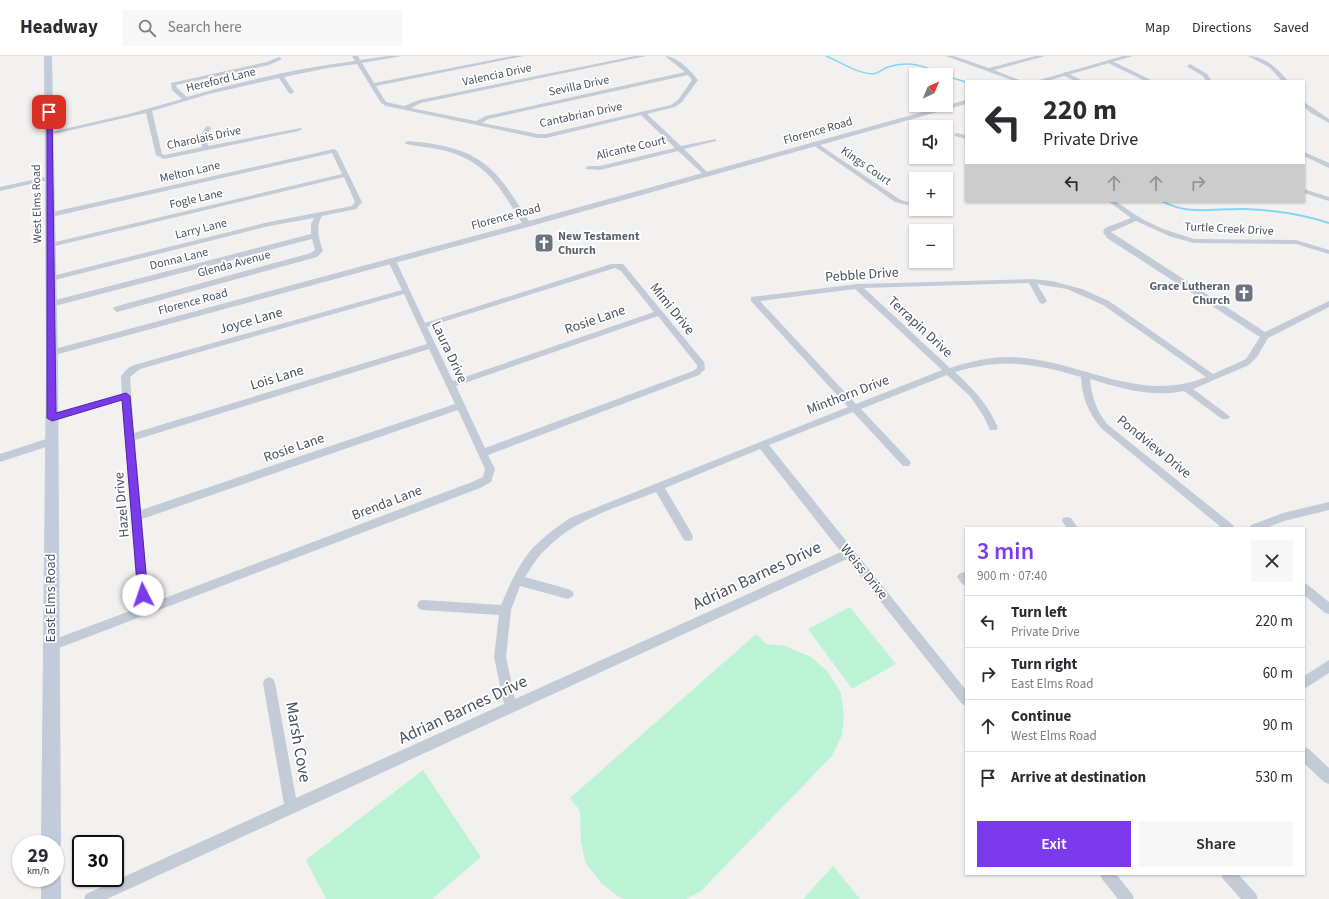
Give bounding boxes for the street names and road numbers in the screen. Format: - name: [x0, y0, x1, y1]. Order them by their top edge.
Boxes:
- street label: Valencia Drive: [461, 59, 533, 91]
- street label: Hereford Lane: [184, 63, 258, 97]
- street label: Sevilla Drive: [547, 71, 611, 101]
- street label: Cantabrian Drive: [538, 98, 624, 132]
- street label: Florence Road: [781, 113, 855, 149]
- street label: Charolais Drive: [165, 122, 243, 154]
- street label: Alicante Court: [595, 132, 667, 164]
- street label: Kings Court: [837, 142, 895, 190]
- street label: Melton Lane: [158, 157, 222, 187]
- street label: West Elms Road: [28, 164, 46, 244]
- street label: Fogle Lane: [168, 185, 224, 213]
- street label: Florence Road: [469, 200, 543, 234]
- street label: Larry Lane: [173, 214, 229, 244]
- street label: Turtle Creek Drive: [1184, 218, 1274, 240]
- street label: Donna Lane: [148, 244, 210, 274]
- street label: Glenda Avenue: [196, 246, 273, 282]
- street label: Pebble Drive: [825, 262, 899, 288]
- street label: Mimi Drive: [645, 279, 699, 339]
- street label: Florence Road: [156, 285, 230, 319]
- street label: Terrapin Drive: [883, 292, 957, 362]
- street label: Rosie Lane: [562, 300, 628, 340]
- street label: Joyce Lane: [217, 302, 285, 340]
- street label: Laura Drive: [426, 318, 472, 386]
- street label: Lois Lane: [248, 360, 306, 396]
- street label: Minthorn Drive: [804, 370, 892, 420]
- street label: Pondview Drive: [1112, 411, 1196, 483]
- street label: Rosie Lane: [261, 428, 327, 468]
- street label: Hazel Drive: [109, 471, 135, 539]
- street label: Brenda Lane: [349, 480, 425, 526]
- street label: Adrian Barnes Drive: [689, 536, 825, 616]
- street label: Weiss Drive: [835, 540, 893, 604]
- street label: East Elms Road: [41, 554, 61, 642]
- street label: Adrian Barnes Drive: [395, 670, 531, 750]
- street label: Marsh Cove: [279, 700, 317, 784]

